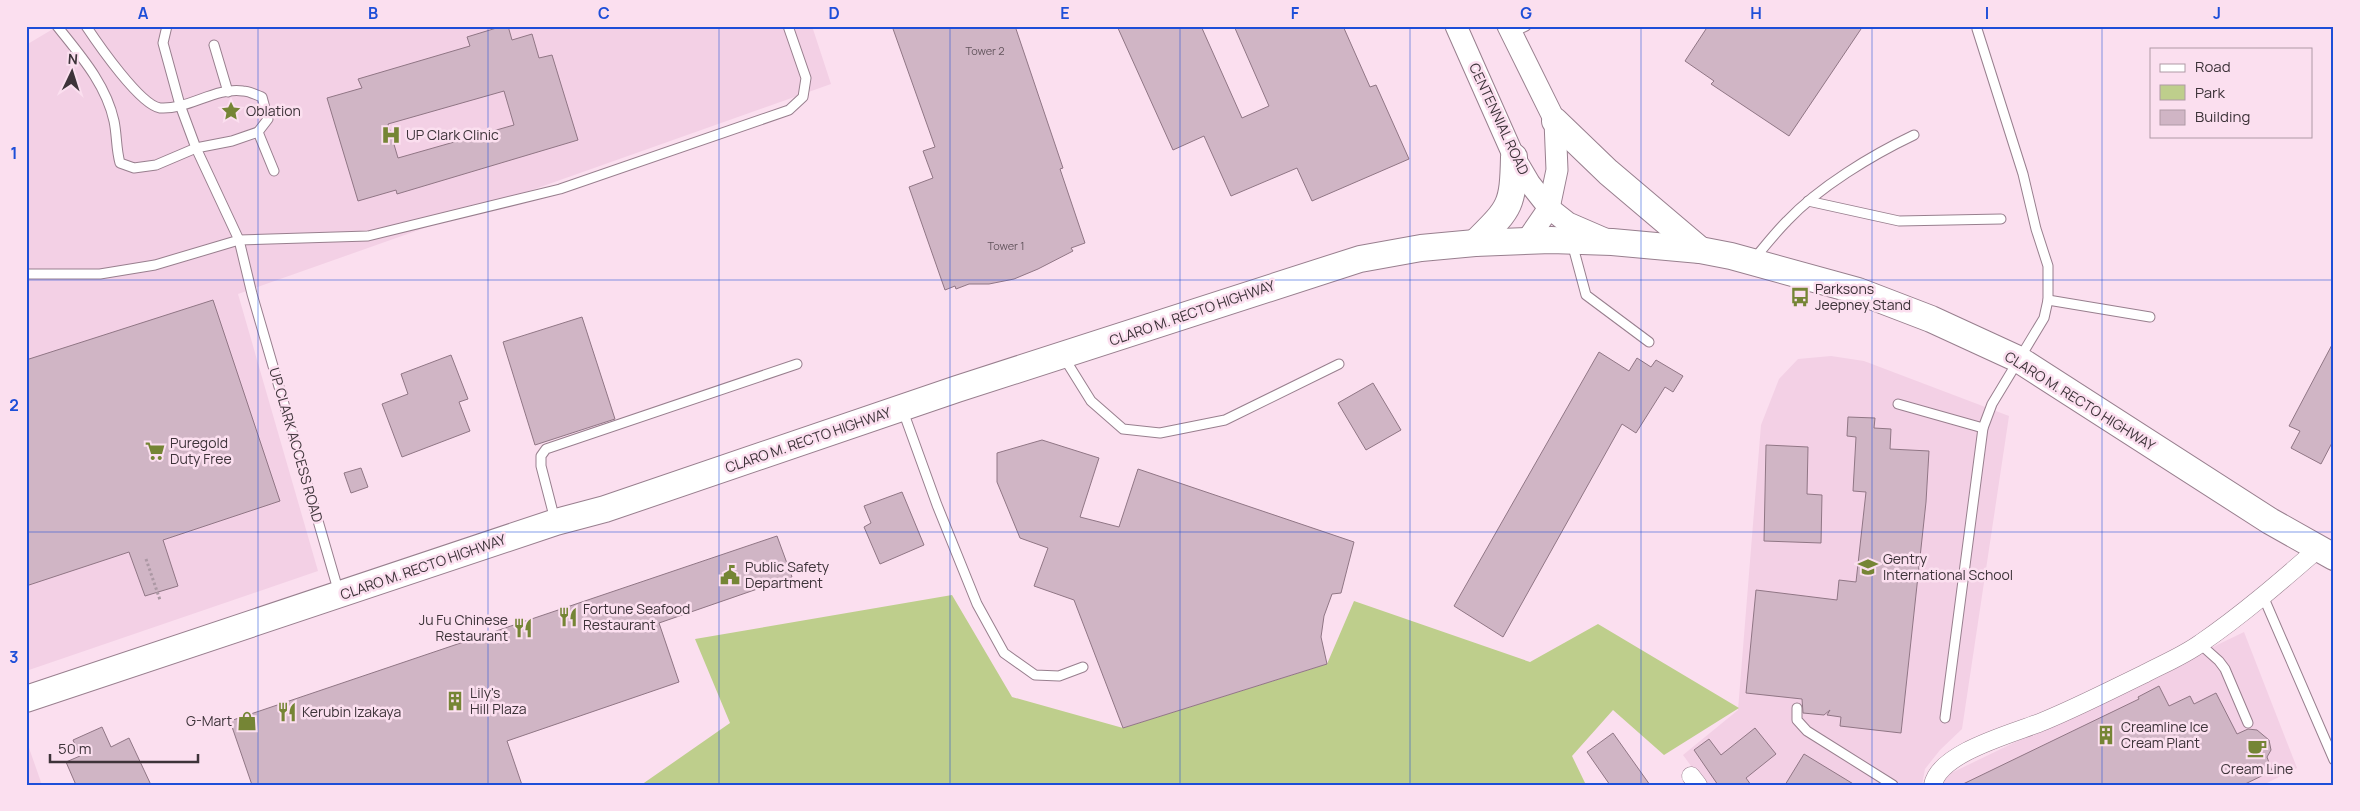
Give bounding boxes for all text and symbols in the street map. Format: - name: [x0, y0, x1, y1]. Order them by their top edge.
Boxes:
- text: A: [138, 2, 149, 24]
- text: B: [368, 2, 378, 24]
- text: C: [598, 2, 610, 24]
- text: D: [828, 2, 840, 24]
- text: E: [1060, 2, 1070, 24]
- text: F: [1291, 2, 1300, 24]
- text: G: [1520, 2, 1532, 24]
- text: H: [1750, 2, 1762, 24]
- text: I: [1985, 2, 1989, 24]
- text: J: [2213, 2, 2221, 24]
- house number: Tower 2: [965, 43, 1005, 58]
- north arrow: [48, 48, 98, 98]
- legend: [2150, 48, 2312, 138]
- text: N: [67, 49, 79, 68]
- text: Road: [2195, 56, 2231, 77]
- street label: CENTENNIAL ROAD: [1465, 60, 1534, 178]
- text: Park: [2195, 82, 2225, 103]
- place icon: Oblation: [220, 100, 242, 122]
- place label: Oblation: [246, 101, 301, 120]
- text: Building: [2195, 106, 2250, 127]
- hospital icon: UP Clark Clinic: [380, 124, 402, 146]
- place label: UP Clark Clinic: [406, 125, 499, 144]
- text: 1: [10, 142, 18, 164]
- house number: Tower 1: [987, 238, 1025, 253]
- street label: CLARO M. RECTO HIGHWAY: [1107, 275, 1277, 350]
- place label: Parksons Jeepney Stand: [1815, 279, 1911, 314]
- bus stop icon: Parksons Jeepney Stand: [1789, 286, 1811, 308]
- street label: CLARO M. RECTO HIGHWAY: [2001, 346, 2159, 455]
- street label: UP CLARK ACCESS ROAD: [265, 365, 328, 524]
- text: 2: [9, 394, 19, 416]
- street label: CLARO M. RECTO HIGHWAY: [723, 402, 893, 477]
- place label: Puregold Duty Free: [170, 433, 232, 468]
- supermarket icon: Puregold Duty Free: [144, 440, 166, 462]
- street label: CLARO M. RECTO HIGHWAY: [338, 529, 508, 604]
- place label: Gentry International School: [1883, 549, 2013, 584]
- school or university icon: Gentry International School: [1857, 556, 1879, 578]
- place label: Public Safety Department: [745, 557, 830, 592]
- public building icon: Public Safety Department: [719, 564, 741, 586]
- place label: Fortune Seafood Restaurant: [583, 599, 690, 634]
- restaurant icon: Fortune Seafood Restaurant: [557, 606, 579, 628]
- place label: Ju Fu Chinese Restaurant: [419, 610, 508, 645]
- restaurant icon: Ju Fu Chinese Restaurant: [512, 617, 534, 639]
- text: 3: [9, 646, 19, 668]
- place label: Lily's Hill Plaza: [470, 683, 526, 718]
- building icon: Lily's Hill Plaza: [444, 690, 466, 712]
- restaurant icon: Kerubin Izakaya: [276, 701, 298, 723]
- place label: Kerubin Izakaya: [302, 702, 401, 721]
- shop icon: G-Mart: [236, 710, 258, 732]
- place label: G-Mart: [186, 711, 232, 730]
- place label: Creamline Ice Cream Plant: [2121, 717, 2208, 752]
- building icon: Creamline Ice Cream Plant: [2095, 724, 2117, 746]
- scale bar: [50, 731, 198, 763]
- cafe icon: Cream Line: [2246, 737, 2268, 759]
- text: 50 m: [58, 738, 92, 759]
- place label: Cream Line: [2221, 759, 2293, 778]

